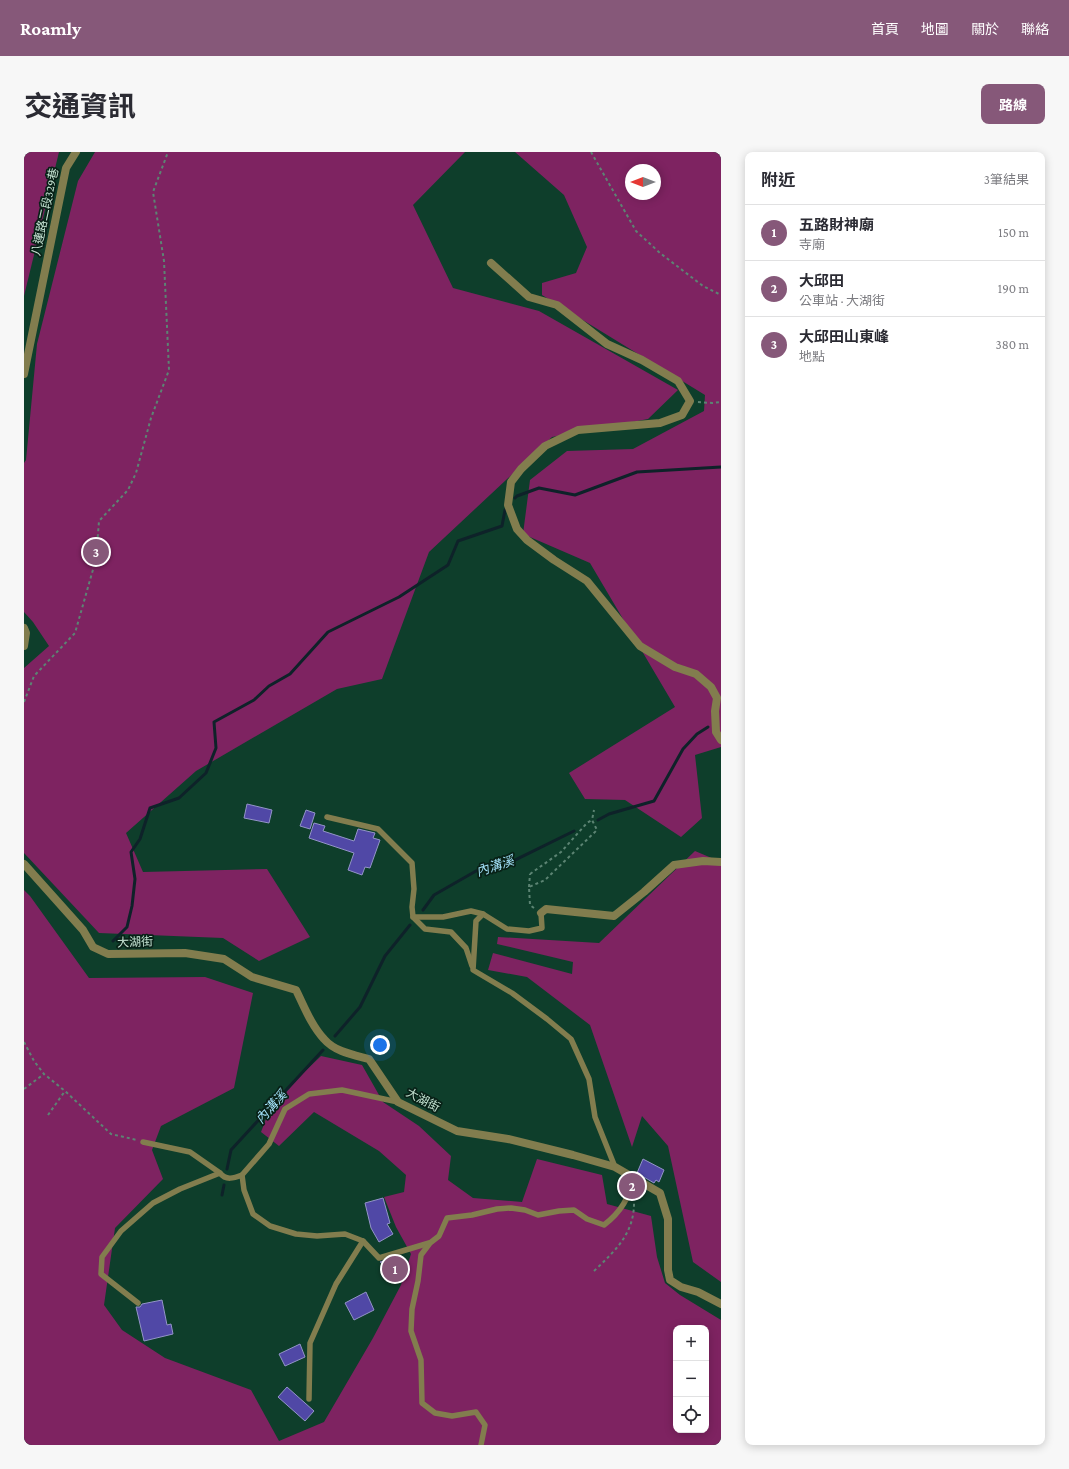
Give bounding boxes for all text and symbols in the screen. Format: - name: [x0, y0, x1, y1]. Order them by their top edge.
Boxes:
- text: Roamly: [20, 18, 81, 39]
- text: 首頁: [871, 21, 899, 37]
- text: 地圖: [921, 21, 949, 37]
- text: 關於: [971, 21, 999, 37]
- text: 聯絡: [1021, 21, 1049, 37]
- button: 路線: [981, 84, 1045, 124]
- text: 交通資訊: [24, 91, 136, 122]
- north arrow: [625, 164, 661, 200]
- street label: 八連路二段329巷: [29, 167, 61, 257]
- text: 附近: [761, 171, 795, 190]
- text: 3筆結果: [984, 172, 1029, 187]
- text: 五路財神廟: [799, 217, 874, 233]
- text: 1: [772, 225, 776, 240]
- text: 150 m: [998, 225, 1029, 240]
- text: 寺廟: [799, 237, 825, 252]
- text: 大邱田: [799, 273, 844, 289]
- text: 2: [771, 281, 777, 296]
- text: 190 m: [998, 281, 1029, 296]
- text: 公車站 · 大湖街: [799, 293, 885, 308]
- text: 大邱田山東峰: [799, 329, 889, 345]
- text: 3: [771, 337, 777, 352]
- text: 380 m: [996, 337, 1029, 352]
- text: 地點: [799, 349, 825, 364]
- pin: 3: [83, 537, 109, 567]
- water label: 內溝溪: [474, 852, 518, 879]
- street label: 大湖街: [117, 934, 153, 950]
- your location: [370, 1035, 390, 1055]
- street label: 大湖街: [404, 1085, 442, 1115]
- water label: 內溝溪: [252, 1086, 291, 1127]
- pin: 2: [619, 1171, 645, 1201]
- pin: 1: [382, 1254, 408, 1284]
- map controls: [673, 1325, 709, 1433]
- button: +: [673, 1325, 709, 1361]
- button: −: [673, 1361, 709, 1397]
- button: locate: [673, 1397, 709, 1433]

